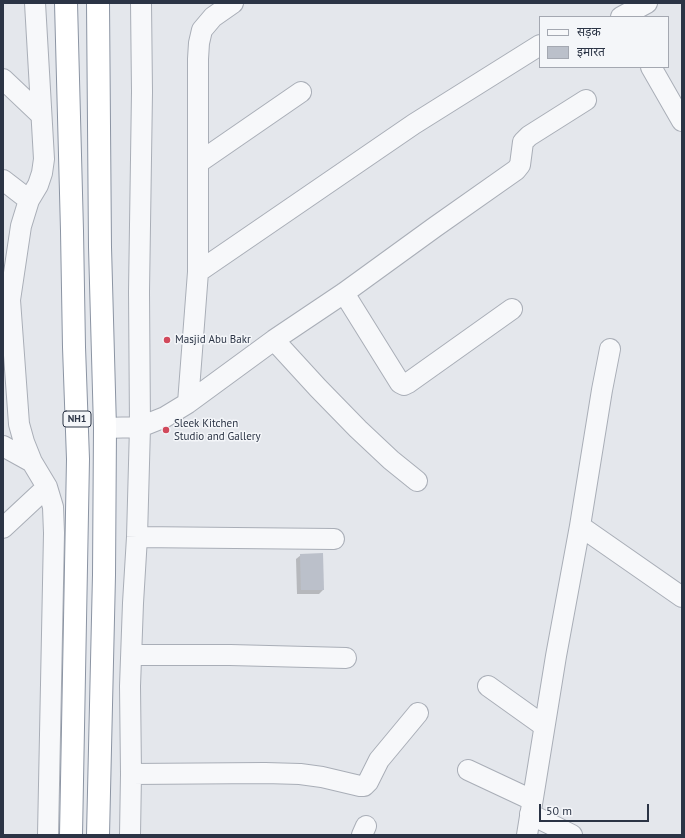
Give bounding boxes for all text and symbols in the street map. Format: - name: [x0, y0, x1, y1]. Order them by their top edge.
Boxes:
- legend: [539, 16, 669, 68]
- text: सड़क: [577, 24, 601, 39]
- text: इमारत: [577, 44, 605, 59]
- place label: Masjid Abu Bakr: [175, 333, 251, 347]
- marker: Masjid Abu Bakr: [162, 335, 172, 345]
- road number: NH1: [63, 411, 91, 427]
- place label: Sleek Kitchen Studio and Gallery: [174, 417, 261, 443]
- marker: Sleek Kitchen Studio and Gallery: [161, 425, 171, 435]
- scale bar: [541, 796, 651, 822]
- text: 50 m: [546, 803, 572, 818]

